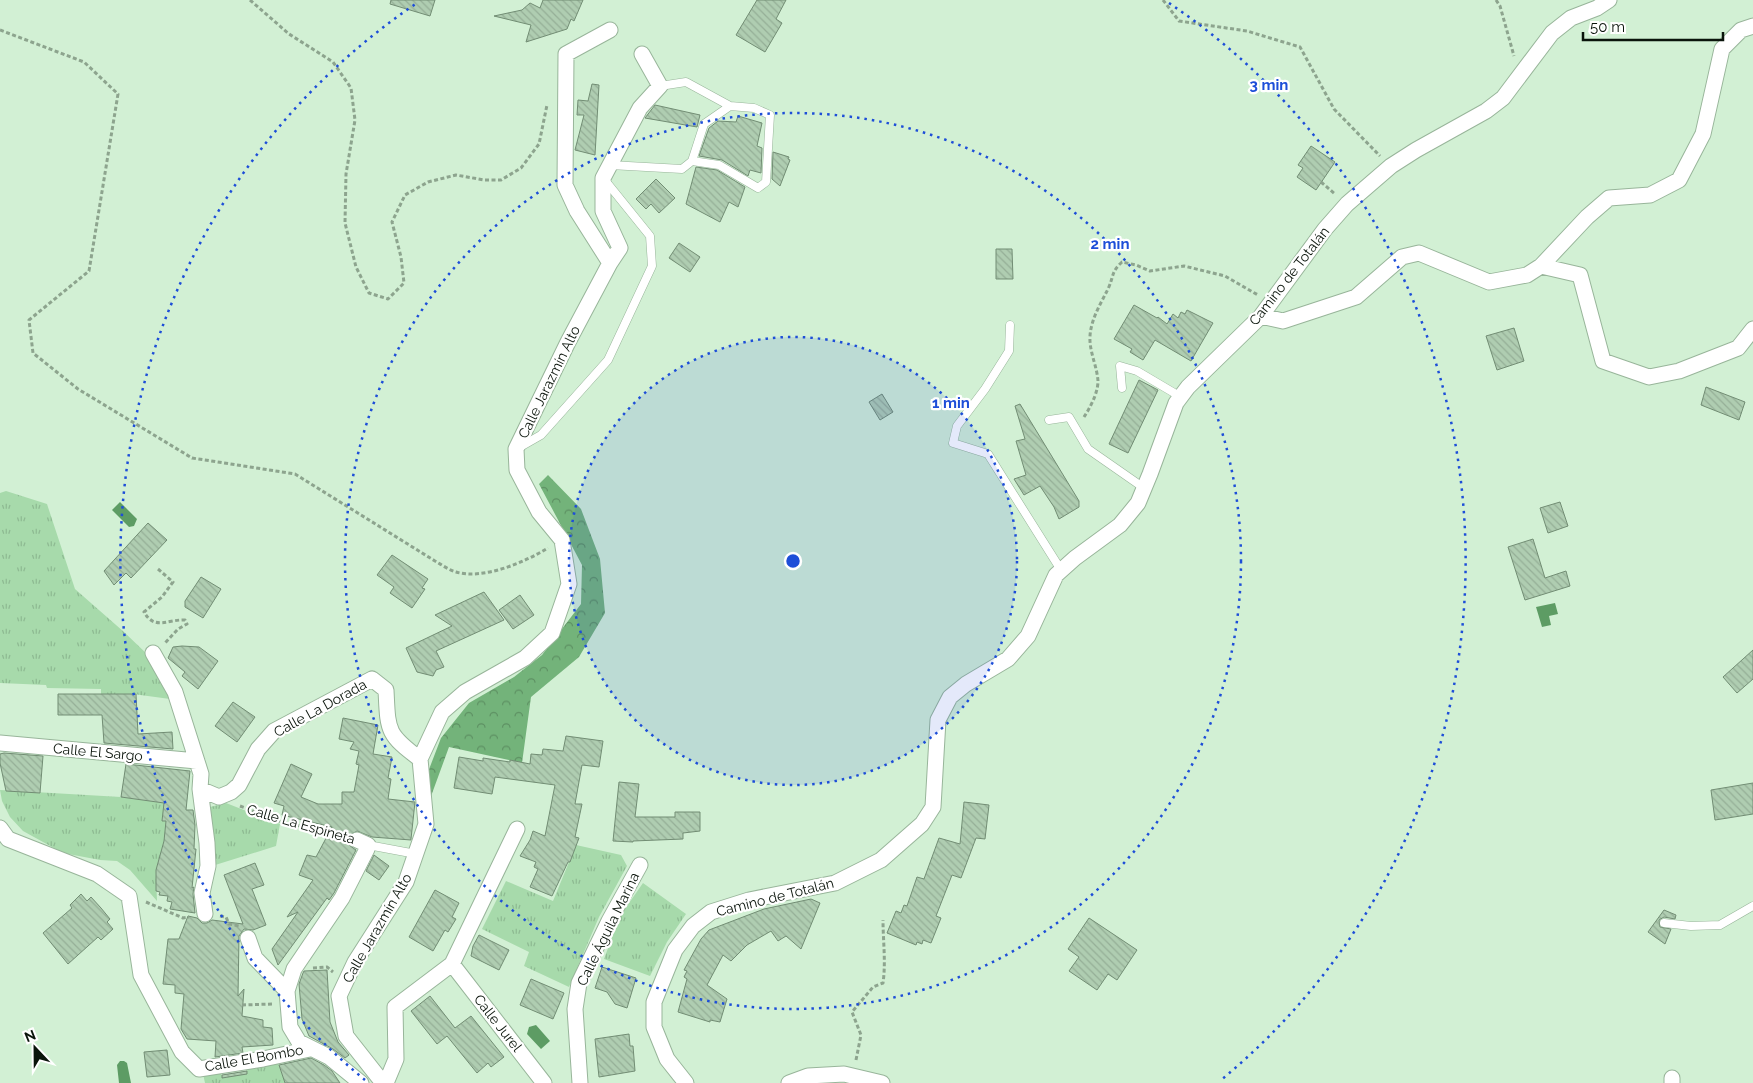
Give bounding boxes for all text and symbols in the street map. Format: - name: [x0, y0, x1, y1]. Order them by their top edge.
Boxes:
- scale bar: [1583, 10, 1723, 42]
- text: 50 m: [1590, 18, 1625, 36]
- text: 3 min: [1250, 76, 1288, 94]
- street label: Camino de Totalán: [1246, 224, 1332, 328]
- text: 2 min: [1091, 235, 1129, 253]
- street label: Calle Jarazmín Alto: [515, 323, 583, 441]
- text: 1 min: [932, 394, 970, 412]
- centre of rings: [784, 552, 802, 570]
- street label: Calle La Dorada: [271, 676, 369, 740]
- street label: Calle El Sargo: [52, 740, 144, 764]
- street label: Calle La Espineta: [245, 801, 357, 847]
- street label: Calle Águila Marina: [573, 869, 642, 988]
- street label: Calle Jarazmín Alto: [339, 871, 415, 985]
- street label: Camino de Totalán: [715, 875, 835, 919]
- street label: Calle Jurel: [471, 991, 525, 1055]
- north arrow: [10, 1023, 60, 1073]
- text: N: [22, 1027, 38, 1045]
- street label: Calle El Bombo: [204, 1041, 304, 1075]

